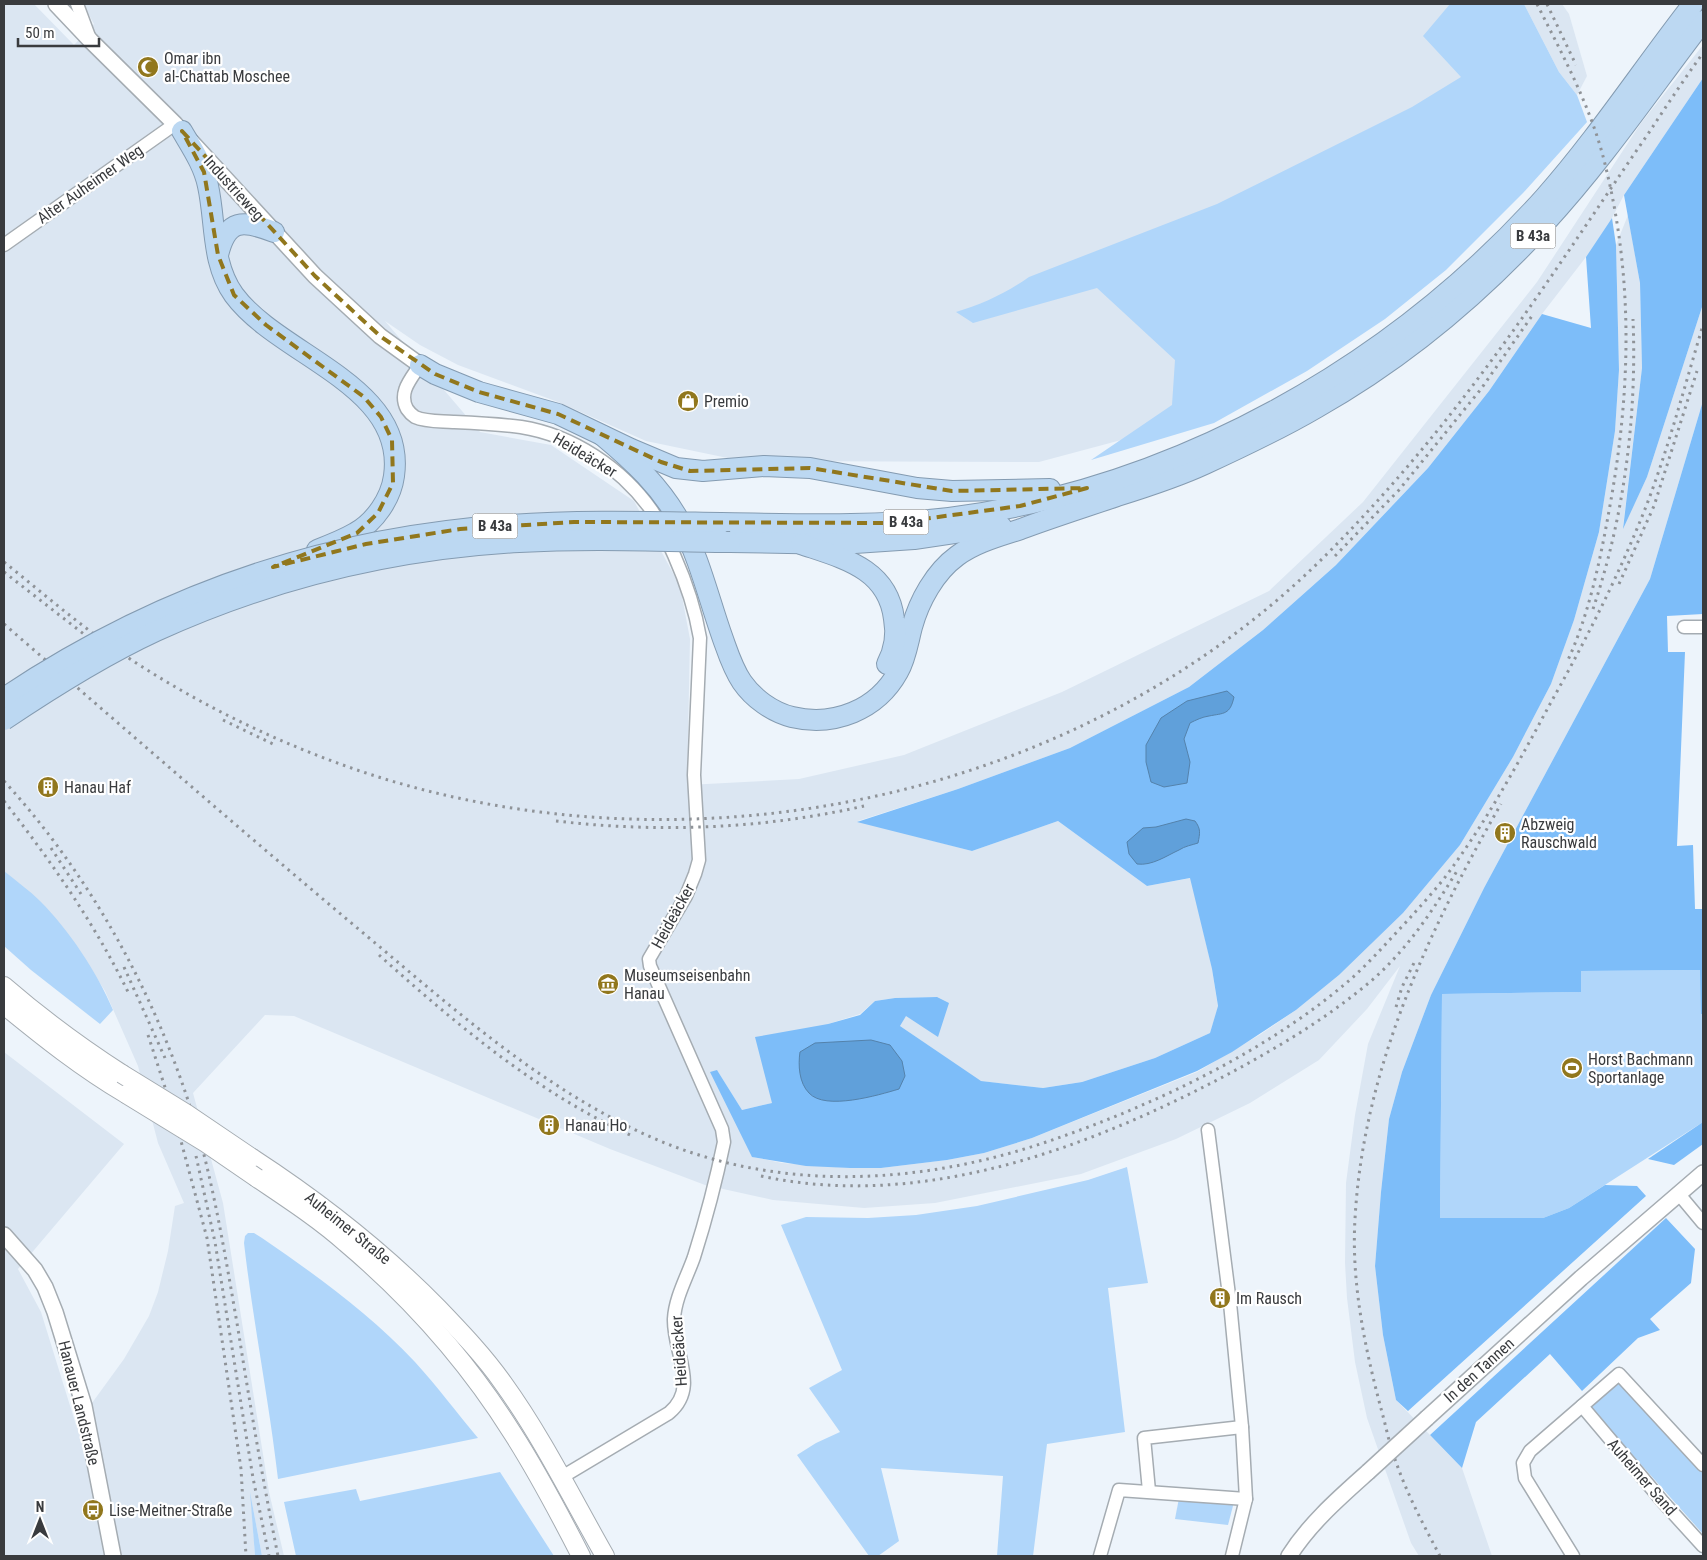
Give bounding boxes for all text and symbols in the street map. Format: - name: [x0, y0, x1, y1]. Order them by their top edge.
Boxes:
- scale bar: [18, 15, 99, 47]
- text: 50 m: [25, 24, 55, 42]
- place label: Omar ibn al-Chattab Moschee: [164, 49, 290, 86]
- mosque icon: Omar ibn al-Chattab Moschee: [136, 55, 160, 79]
- street label: Alter Auheimer Weg: [33, 140, 147, 228]
- street label: Industrieweg: [200, 151, 268, 225]
- road number: B 43a: [1510, 224, 1556, 248]
- shop icon: Premio: [676, 389, 700, 413]
- place label: Premio: [704, 392, 749, 411]
- street label: Heideäcker: [550, 429, 620, 481]
- road number: B 43a: [884, 510, 928, 534]
- road number: B 43a: [472, 514, 518, 538]
- building icon: Hanau Haf: [36, 775, 60, 799]
- place label: Hanau Haf: [64, 778, 131, 797]
- place label: Abzweig Rauschwald: [1521, 815, 1597, 852]
- building icon: Abzweig Rauschwald: [1493, 821, 1517, 845]
- street label: Heideäcker: [647, 880, 699, 952]
- place label: Museumseisenbahn Hanau: [624, 966, 750, 1003]
- museum icon: Museumseisenbahn Hanau: [596, 972, 620, 996]
- place label: Horst Bachmann Sportanlage: [1588, 1050, 1693, 1087]
- sports icon: Horst Bachmann Sportanlage: [1560, 1056, 1584, 1080]
- building icon: Hanau Ho: [537, 1113, 561, 1137]
- place label: Hanau Ho: [565, 1116, 627, 1135]
- street label: Auheimer Straße: [301, 1188, 395, 1268]
- building icon: Im Rausch: [1208, 1286, 1232, 1310]
- place label: Im Rausch: [1236, 1289, 1302, 1308]
- street label: Heideäcker: [667, 1315, 691, 1387]
- street label: In den Tannen: [1440, 1334, 1518, 1406]
- street label: Hanauer Landstraße: [54, 1339, 104, 1467]
- street label: Auheimer Sand: [1603, 1435, 1681, 1519]
- north arrow: [15, 1495, 65, 1545]
- bus stop icon: Lise-Meitner-Straße: [81, 1498, 105, 1522]
- text: N: [36, 1499, 44, 1515]
- place label: Lise-Meitner-Straße: [109, 1501, 232, 1520]

